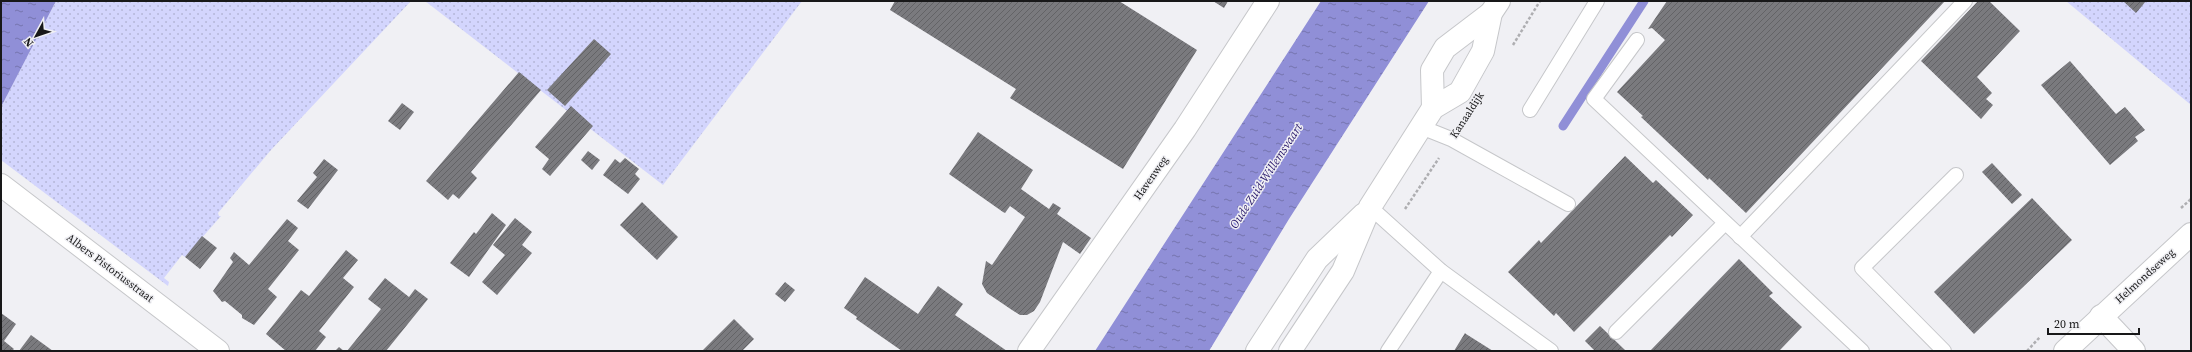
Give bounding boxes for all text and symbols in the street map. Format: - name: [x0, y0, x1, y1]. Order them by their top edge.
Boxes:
- north arrow: [16, 16, 56, 56]
- text: N: [20, 34, 37, 50]
- street label: Kanaaldijk: [1446, 88, 1488, 141]
- water label: Oude Zuid-Willemsvaart: [1226, 119, 1307, 232]
- street label: Havenweg: [1130, 153, 1172, 203]
- street label: Albers Pistoriusstraat: [63, 230, 157, 306]
- street label: Helmondseweg: [2112, 245, 2178, 307]
- scale bar: [2048, 310, 2139, 336]
- text: 20 m: [2054, 316, 2080, 332]

